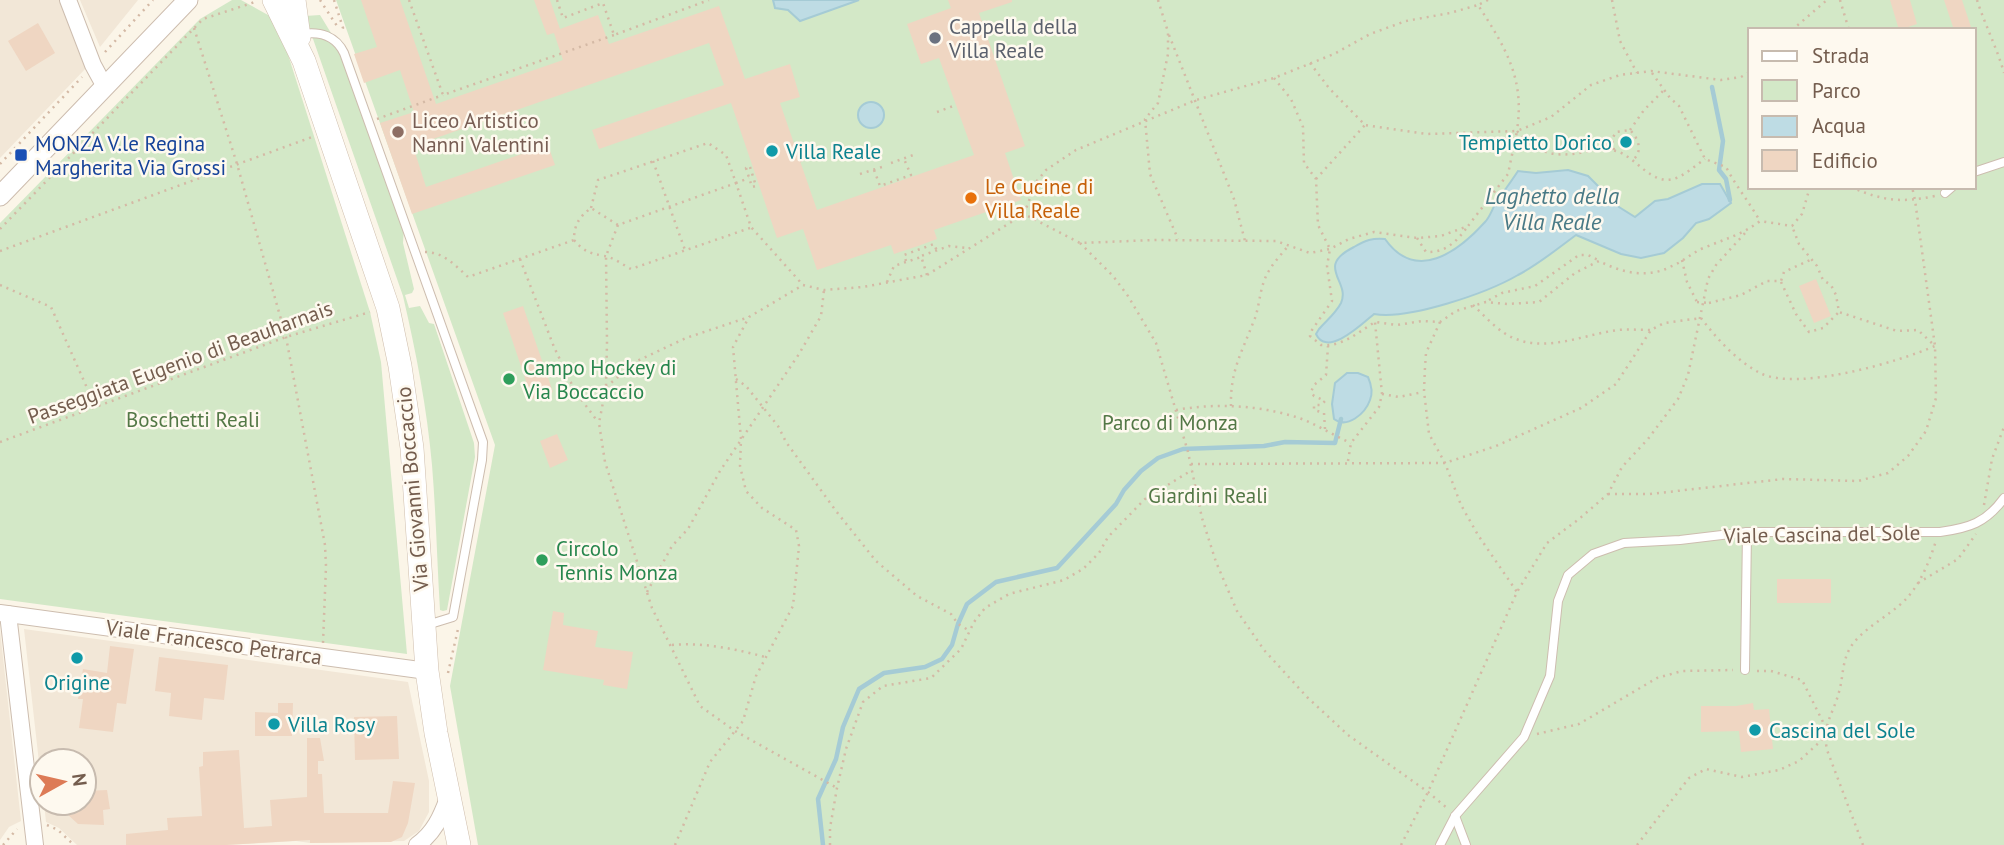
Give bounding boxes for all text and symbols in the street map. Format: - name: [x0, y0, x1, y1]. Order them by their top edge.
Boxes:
- place label: Cappella della Villa Reale: [948, 13, 1077, 64]
- legend: [1748, 28, 1976, 189]
- marker: Cappella della Villa Reale: [927, 30, 943, 46]
- text: Strada: [1812, 42, 1870, 69]
- text: Parco: [1812, 77, 1861, 104]
- place label: Liceo Artistico Nanni Valentini: [412, 107, 550, 158]
- text: Acqua: [1812, 112, 1866, 139]
- marker: Liceo Artistico Nanni Valentini: [390, 124, 406, 140]
- place label: Tempietto Dorico: [1459, 129, 1612, 156]
- place label: MONZA V.le Regina Margherita Via Grossi: [35, 130, 226, 181]
- marker: Tempietto Dorico: [1618, 134, 1634, 150]
- place label: Villa Reale: [785, 138, 881, 165]
- marker: Villa Reale: [764, 143, 780, 159]
- marker: MONZA V.le Regina Margherita Via Grossi: [13, 147, 29, 163]
- text: Edificio: [1812, 147, 1878, 174]
- place label: Le Cucine di Villa Reale: [984, 173, 1094, 224]
- water label: Laghetto della Villa Reale: [1485, 181, 1619, 236]
- marker: Le Cucine di Villa Reale: [963, 190, 979, 206]
- street label: Passeggiata Eugenio di Beauharnais: [24, 294, 336, 430]
- place label: Campo Hockey di Via Boccaccio: [522, 354, 677, 405]
- marker: Campo Hockey di Via Boccaccio: [501, 371, 517, 387]
- street label: Via Giovanni Boccaccio: [390, 385, 434, 594]
- park label: Boschetti Reali: [126, 406, 260, 433]
- park label: Parco di Monza: [1102, 409, 1238, 436]
- park label: Giardini Reali: [1148, 482, 1268, 509]
- street label: Viale Cascina del Sole: [1722, 519, 1921, 549]
- place label: Circolo Tennis Monza: [556, 535, 678, 586]
- marker: Circolo Tennis Monza: [534, 552, 550, 568]
- street label: Viale Francesco Petrarca: [103, 613, 324, 671]
- marker: Origine: [69, 650, 85, 666]
- place label: Origine: [44, 669, 110, 696]
- place label: Villa Rosy: [287, 711, 375, 738]
- marker: Villa Rosy: [266, 716, 282, 732]
- place label: Cascina del Sole: [1769, 717, 1915, 744]
- marker: Cascina del Sole: [1747, 722, 1763, 738]
- north arrow: [28, 747, 98, 817]
- text: N: [67, 772, 93, 787]

